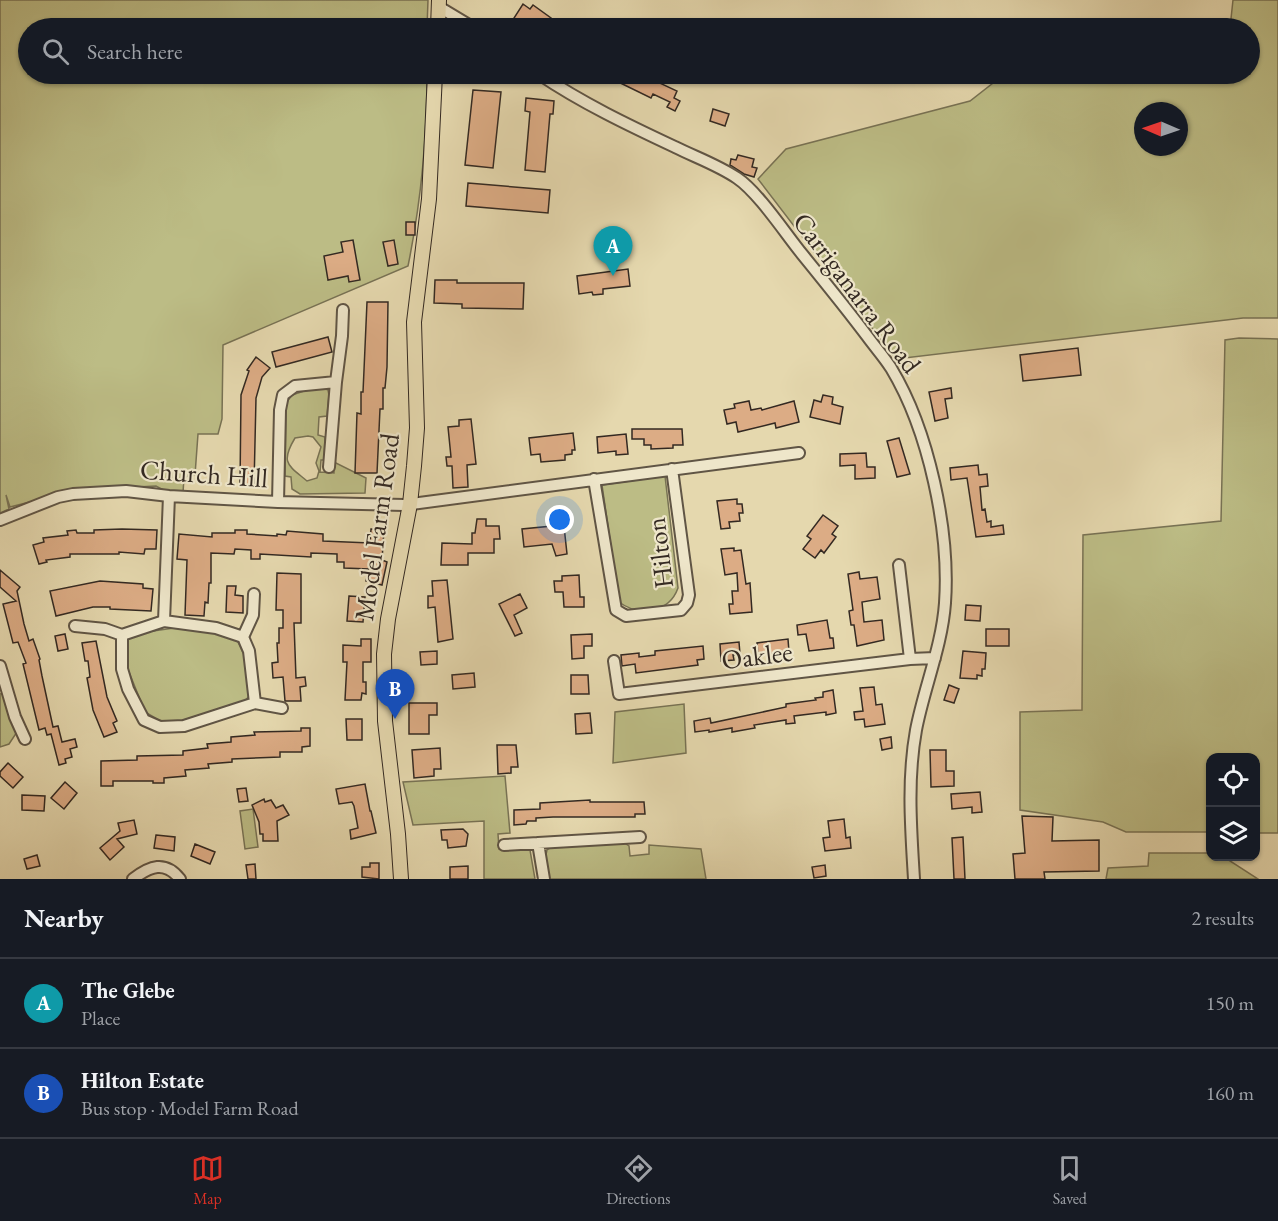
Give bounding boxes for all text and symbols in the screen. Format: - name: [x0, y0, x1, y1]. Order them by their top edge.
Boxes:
- search box: [18, 18, 1260, 84]
- icon: search: [39, 35, 72, 68]
- text: Search here: [87, 37, 182, 66]
- north arrow: [1134, 102, 1188, 156]
- street label: Carriganarra Road: [785, 205, 930, 381]
- pin: A: [594, 226, 632, 276]
- street label: Model Farm Road: [346, 431, 407, 623]
- street label: Church Hill: [139, 452, 269, 495]
- your location: [545, 505, 574, 534]
- street label: Hilton: [638, 516, 681, 590]
- street label: Oaklee: [719, 634, 794, 677]
- pin: B: [376, 670, 414, 719]
- map controls: [1206, 753, 1260, 861]
- button: locate: [1206, 753, 1260, 807]
- button: layers: [1206, 807, 1260, 861]
- text: Nearby: [24, 901, 104, 935]
- text: 2 results: [1191, 905, 1254, 931]
- text: The Glebe: [81, 976, 175, 1005]
- text: A: [36, 990, 51, 1016]
- text: 150 m: [1206, 990, 1254, 1016]
- text: Place: [81, 1005, 120, 1031]
- text: Hilton Estate: [81, 1066, 204, 1095]
- text: B: [37, 1080, 50, 1106]
- text: 160 m: [1206, 1080, 1254, 1106]
- text: Bus stop · Model Farm Road: [81, 1095, 299, 1121]
- tab: Map: [191, 1152, 224, 1209]
- tab: Directions: [606, 1152, 671, 1209]
- tab: Saved: [1053, 1152, 1087, 1209]

